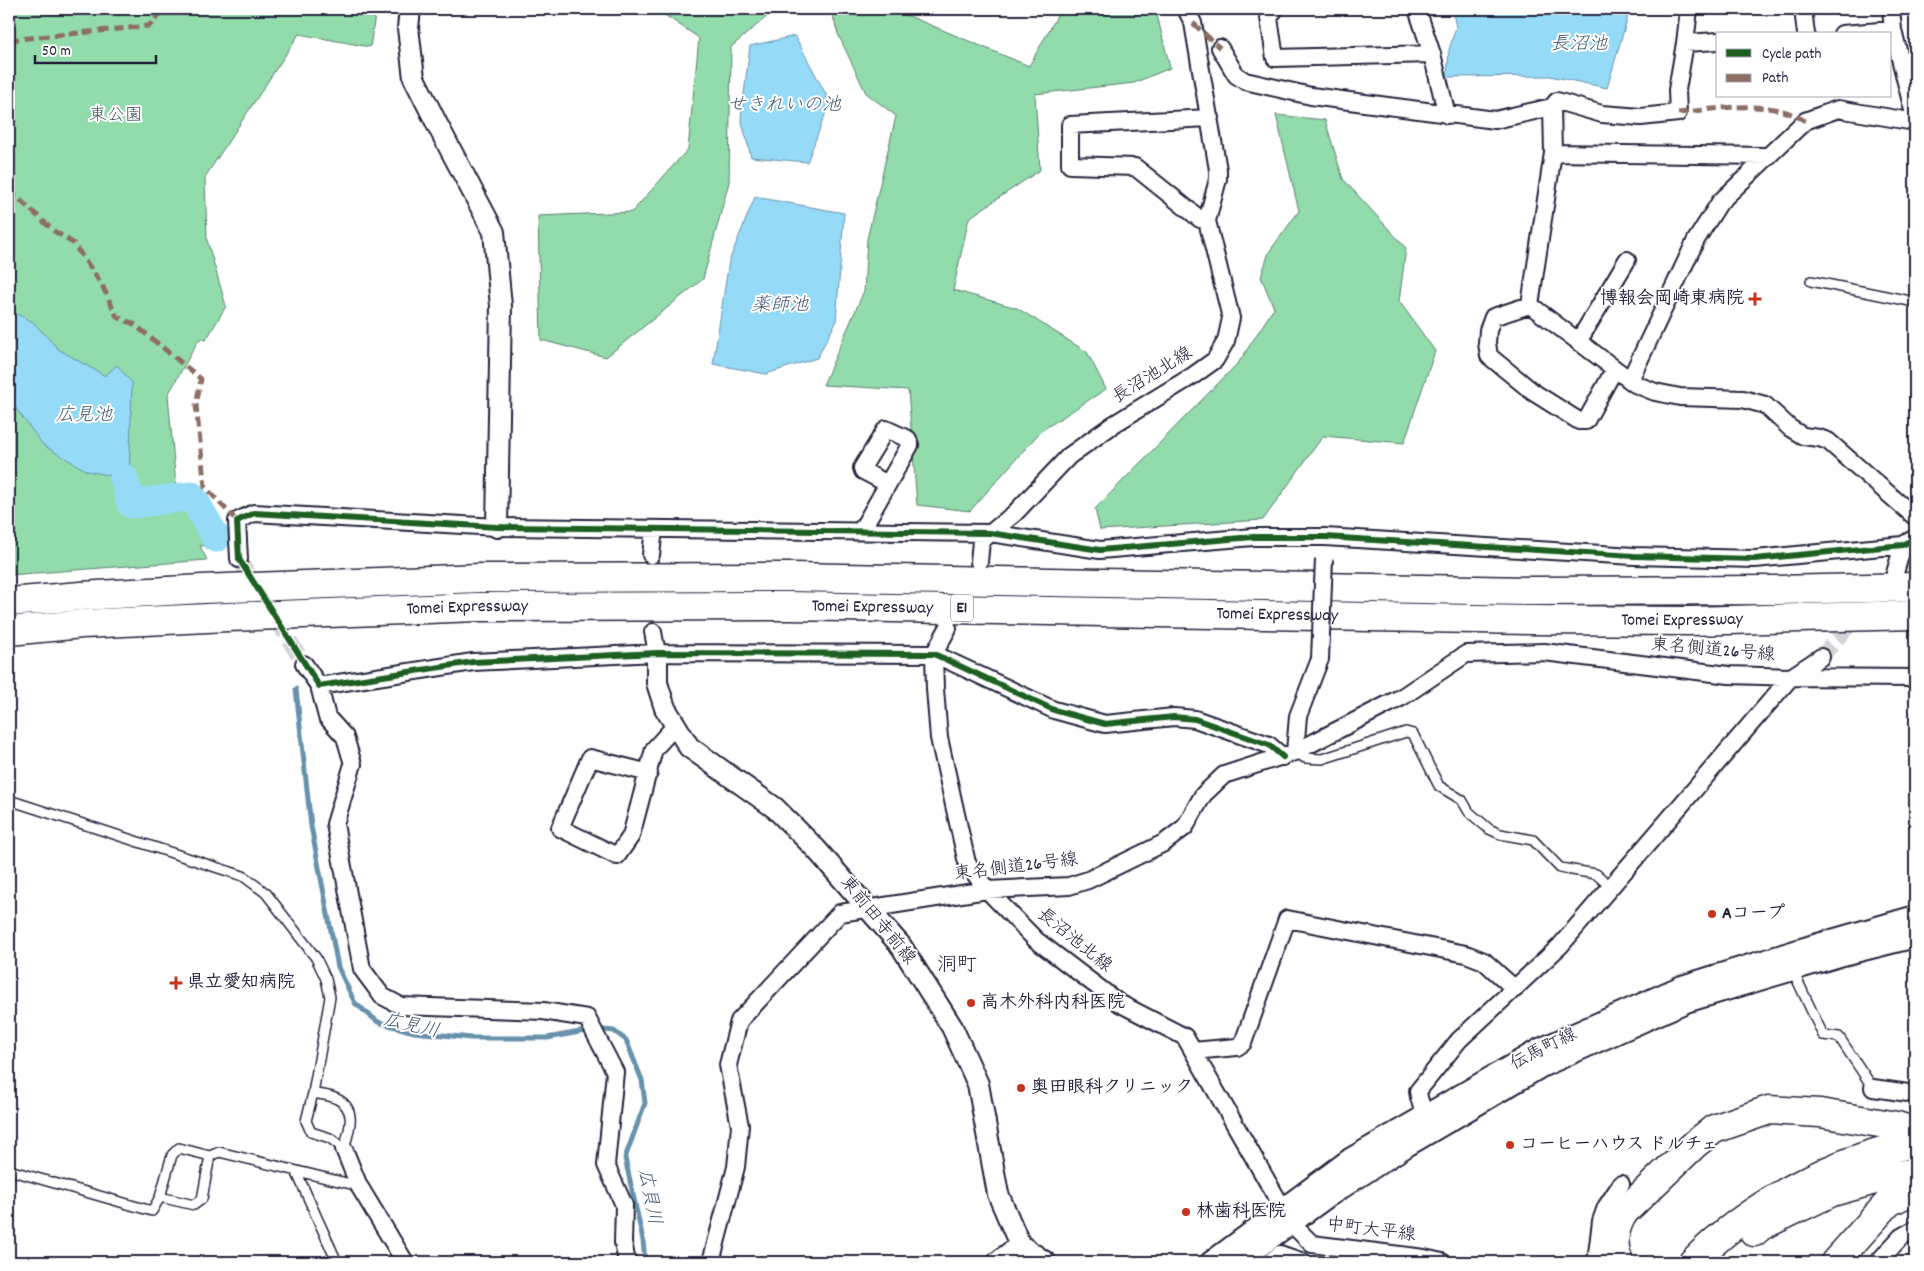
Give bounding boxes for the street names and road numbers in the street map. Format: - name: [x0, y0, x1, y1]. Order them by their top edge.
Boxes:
- street label: 長沼池北線: [1108, 342, 1198, 410]
- street label: Tomei Expressway: [406, 594, 529, 622]
- street label: Tomei Expressway: [811, 594, 934, 621]
- road number: E1: [951, 594, 973, 622]
- street label: Tomei Expressway: [1216, 602, 1339, 629]
- street label: Tomei Expressway: [1621, 607, 1744, 634]
- street label: 東名側道26号線: [1650, 633, 1776, 669]
- street label: 東名側道26号線: [953, 848, 1079, 888]
- street label: 東前田寺前線: [833, 871, 921, 971]
- street label: 長沼池北線: [1031, 903, 1117, 979]
- street label: 伝馬町線: [1506, 1023, 1582, 1077]
- street label: 中町大平線: [1325, 1213, 1417, 1249]

